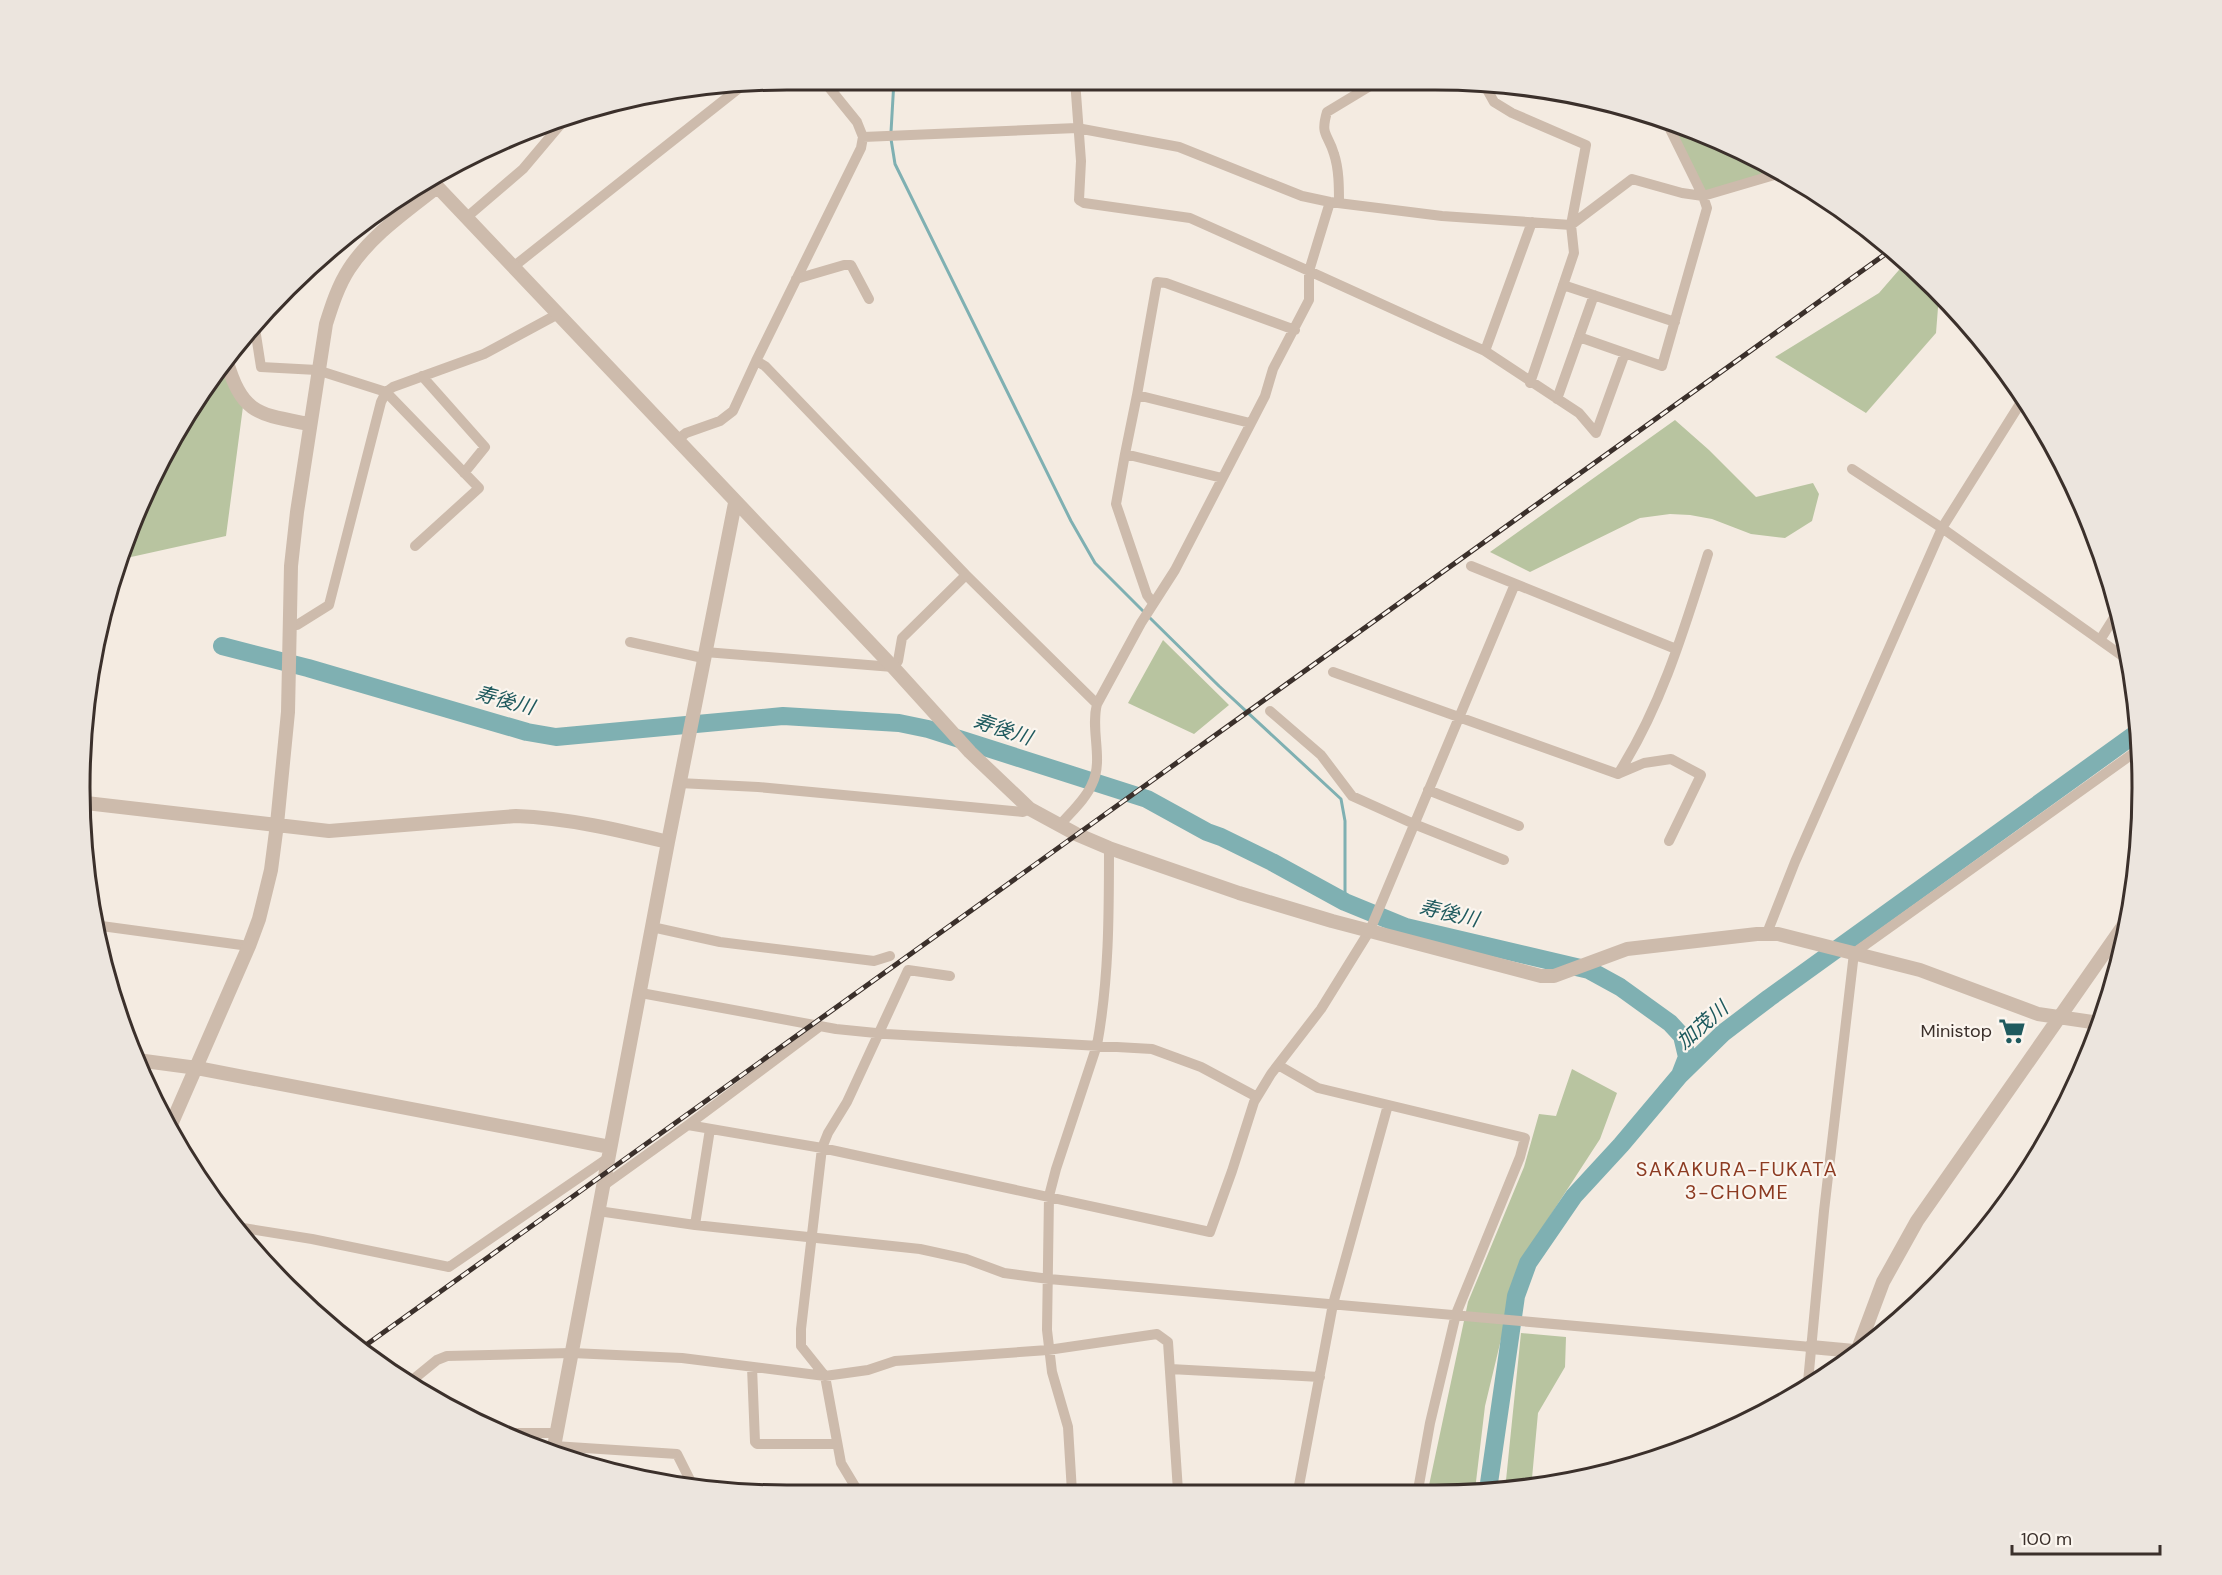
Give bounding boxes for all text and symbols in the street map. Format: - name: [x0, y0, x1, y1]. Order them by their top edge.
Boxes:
- water label: 寿後川: [473, 680, 539, 721]
- water label: 寿後川: [970, 707, 1037, 751]
- water label: 寿後川: [1417, 894, 1483, 933]
- water label: 加茂川: [1671, 994, 1735, 1054]
- supermarket icon: Ministop: [1997, 1016, 2027, 1046]
- place label: Ministop: [1921, 1019, 1992, 1043]
- district label: SAKAKURA-FUKATA 3-CHOME: [1636, 1156, 1838, 1205]
- scale bar: [2012, 1518, 2160, 1556]
- text: 100 m: [2021, 1527, 2072, 1551]

